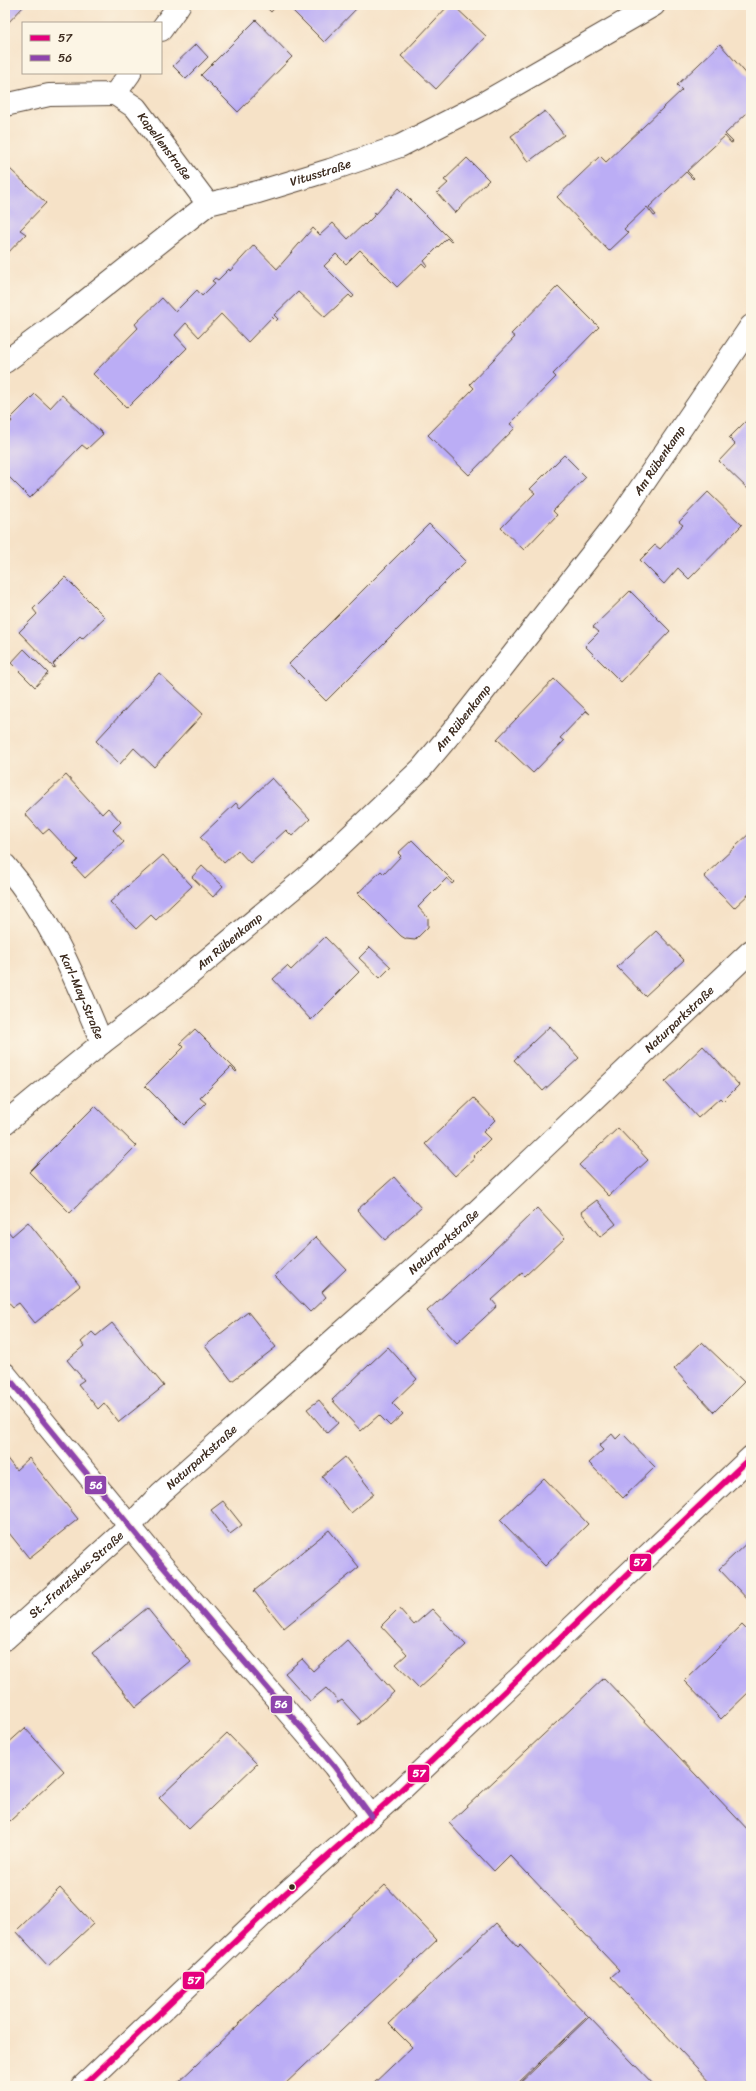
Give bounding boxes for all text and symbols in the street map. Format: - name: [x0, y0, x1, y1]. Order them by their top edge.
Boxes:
- legend: [22, 22, 162, 74]
- text: 57: [58, 27, 73, 49]
- text: 56: [58, 47, 72, 69]
- street label: Kapellenstraße: [132, 107, 198, 185]
- street label: Vitusstraße: [287, 153, 354, 193]
- street label: Am Rübenkamp: [627, 420, 692, 501]
- street label: Am Rübenkamp: [428, 679, 497, 757]
- street label: Am Rübenkamp: [190, 906, 268, 976]
- street label: Karl-May-Straße: [53, 949, 110, 1043]
- street label: Naturparkstraße: [639, 980, 719, 1058]
- street label: Naturparkstraße: [403, 1203, 484, 1280]
- street label: Naturparkstraße: [161, 1419, 243, 1495]
- line badge: 56: [84, 1475, 107, 1495]
- text: 56: [90, 1476, 102, 1495]
- street label: St.-Franziskus-Straße: [23, 1525, 129, 1624]
- line badge: 57: [629, 1553, 652, 1572]
- text: 57: [633, 1553, 648, 1572]
- line badge: 56: [270, 1695, 293, 1714]
- text: 56: [275, 1695, 287, 1714]
- line badge: 57: [407, 1764, 430, 1783]
- text: 57: [412, 1764, 427, 1783]
- unlabelled marker: [287, 1882, 297, 1892]
- line badge: 57: [182, 1971, 205, 1990]
- text: 57: [187, 1971, 202, 1990]

